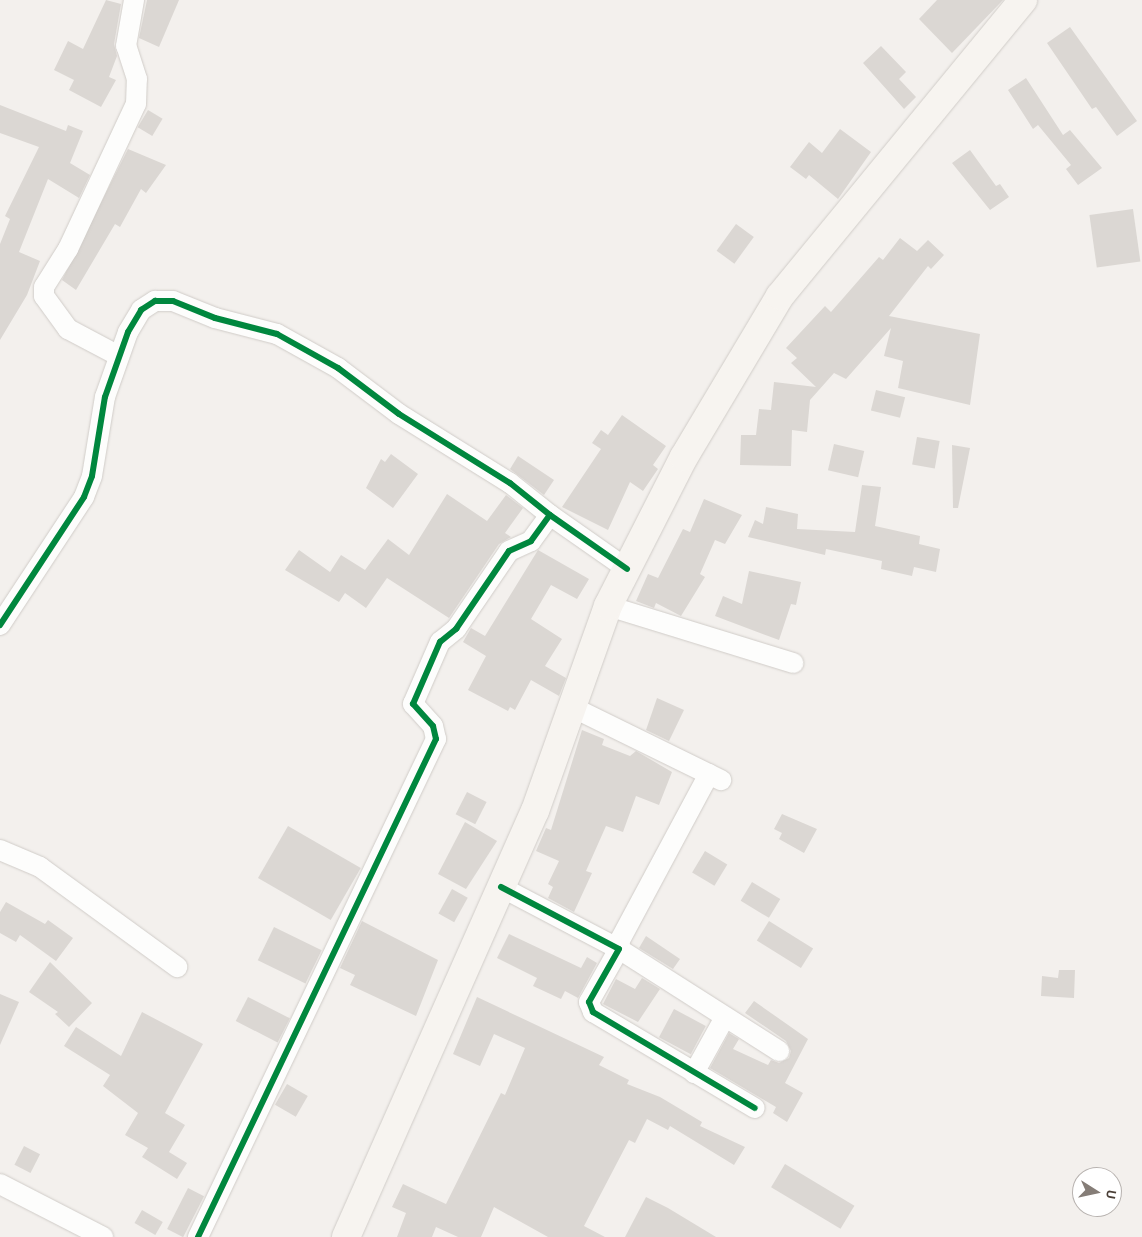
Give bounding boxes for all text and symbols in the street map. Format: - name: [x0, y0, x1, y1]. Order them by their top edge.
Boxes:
- north arrow: [1072, 1167, 1122, 1217]
- text: U: [1103, 1189, 1118, 1200]

